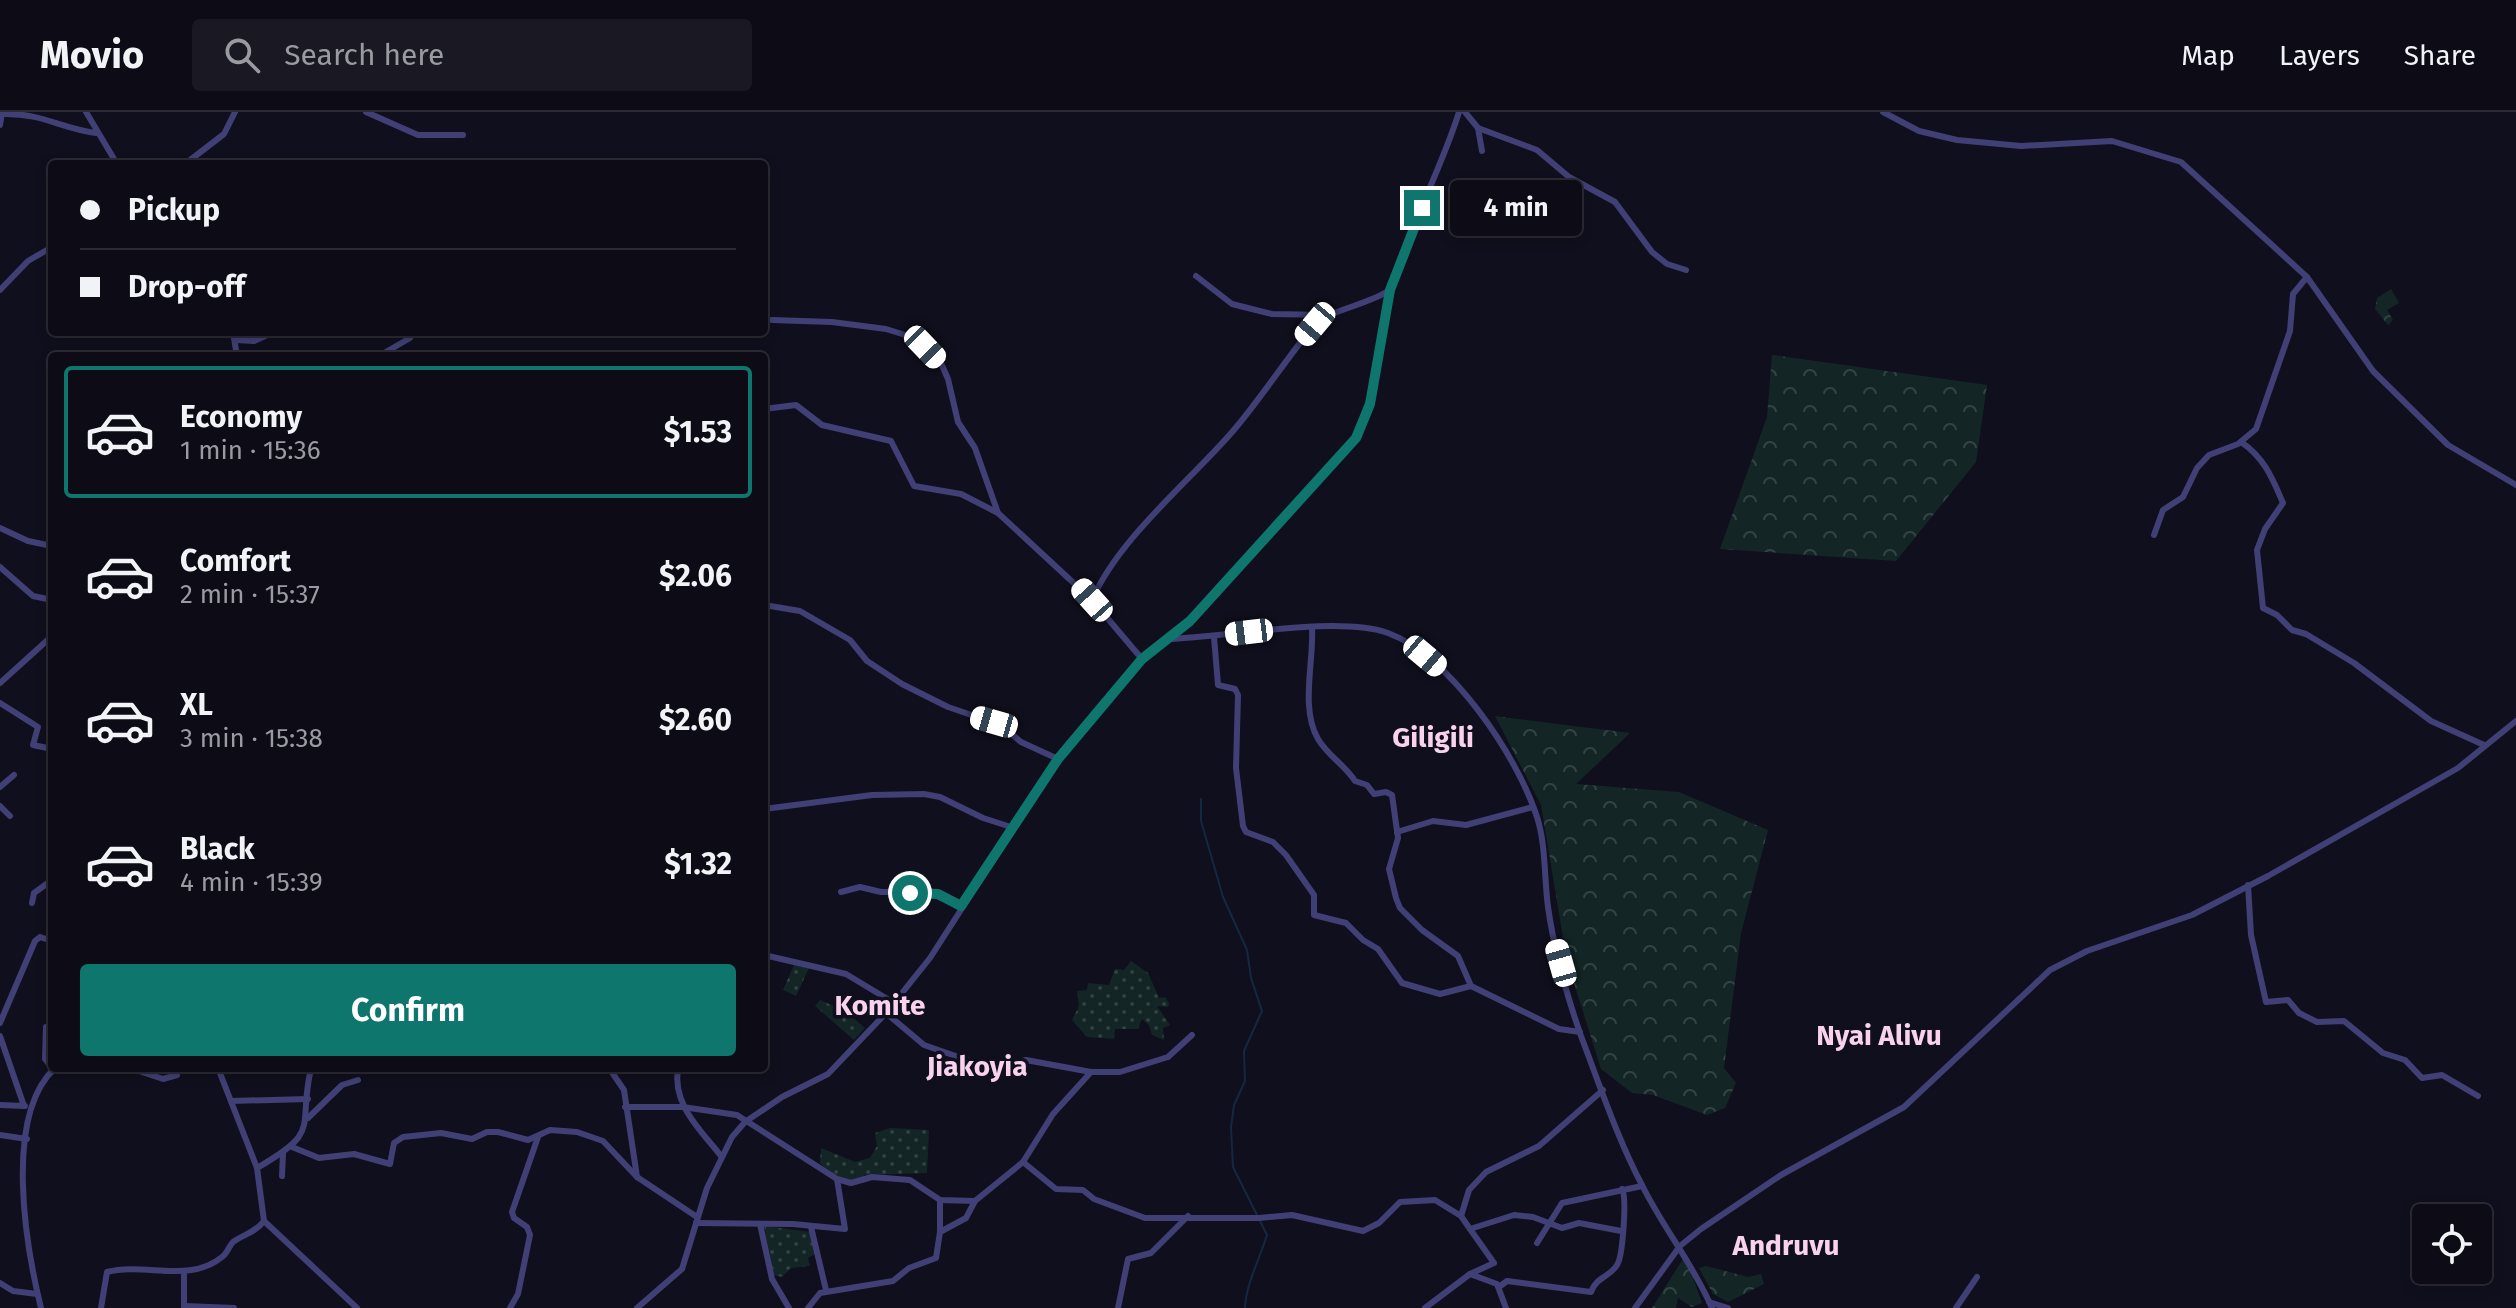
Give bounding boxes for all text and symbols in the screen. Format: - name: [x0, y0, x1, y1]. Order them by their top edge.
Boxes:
- search box: [192, 19, 752, 91]
- text: Movio: [40, 32, 144, 78]
- icon: search: [220, 33, 264, 77]
- text: Search here: [284, 37, 444, 73]
- text: Map: [2181, 39, 2235, 72]
- text: Layers: [2279, 39, 2360, 72]
- text: Share: [2404, 39, 2476, 72]
- callout: 4 min: [1450, 180, 1582, 236]
- route end: [1404, 190, 1440, 226]
- text: Pickup: [128, 192, 220, 228]
- text: 4 min: [1483, 192, 1549, 223]
- text: Drop-off: [128, 269, 245, 305]
- car: [1290, 298, 1340, 350]
- car: [900, 321, 950, 373]
- icon: car: [84, 396, 156, 468]
- text: Economy: [180, 399, 302, 435]
- text: $1.53: [664, 414, 732, 450]
- text: 1 min · 15:36: [180, 435, 321, 466]
- icon: car: [84, 540, 156, 612]
- text: Comfort: [180, 543, 291, 579]
- text: $2.06: [659, 558, 732, 594]
- car: [1067, 574, 1117, 626]
- text: 2 min · 15:37: [180, 579, 320, 610]
- car: [1224, 617, 1274, 647]
- car: [1399, 631, 1451, 681]
- icon: car: [84, 684, 156, 756]
- text: XL: [180, 687, 213, 723]
- text: $2.60: [659, 702, 732, 738]
- car: [968, 704, 1020, 740]
- district label: Giligili: [1392, 721, 1474, 754]
- text: 3 min · 15:38: [180, 723, 323, 754]
- icon: car: [84, 828, 156, 900]
- text: Black: [180, 831, 255, 867]
- text: $1.32: [664, 846, 732, 882]
- text: 4 min · 15:39: [180, 867, 323, 898]
- route start: [892, 875, 928, 911]
- car: [1543, 937, 1579, 989]
- button: Confirm: [80, 964, 736, 1056]
- district label: Komite: [835, 989, 925, 1022]
- district label: Nyai Alivu: [1816, 1019, 1942, 1052]
- district label: Jiakoyia: [925, 1050, 1028, 1083]
- map controls: [2412, 1204, 2492, 1284]
- button: locate: [2412, 1204, 2492, 1284]
- district label: Andruvu: [1731, 1229, 1840, 1262]

